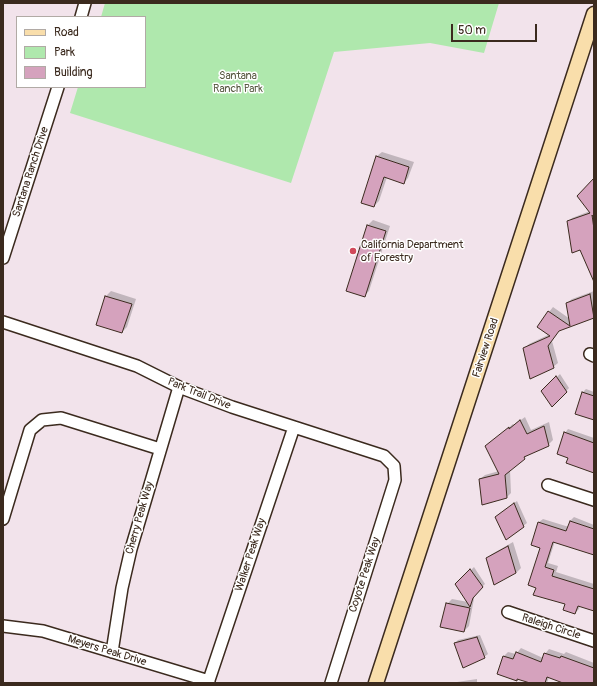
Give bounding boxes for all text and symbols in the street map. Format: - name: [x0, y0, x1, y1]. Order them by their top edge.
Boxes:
- legend: [16, 16, 146, 88]
- scale bar: [453, 16, 539, 42]
- text: 50 m: [458, 23, 486, 38]
- text: Road: [54, 25, 79, 40]
- text: Park: [54, 45, 75, 60]
- text: Building: [54, 65, 93, 80]
- park label: Santana Ranch Park: [213, 69, 263, 95]
- street label: Santana Ranch Drive: [10, 125, 52, 219]
- place label: California Department of Forestry: [361, 238, 463, 264]
- marker: California Department of Forestry: [348, 246, 358, 256]
- street label: Fairview Road: [470, 317, 502, 379]
- street label: Park Trail Drive: [166, 375, 232, 413]
- street label: Cherry Peak Way: [123, 480, 157, 556]
- street label: Walker Peak Way: [233, 517, 269, 593]
- street label: Coyote Peak Way: [347, 536, 383, 614]
- street label: Raleigh Circle: [520, 611, 582, 643]
- street label: Meyers Peak Drive: [66, 633, 148, 669]

